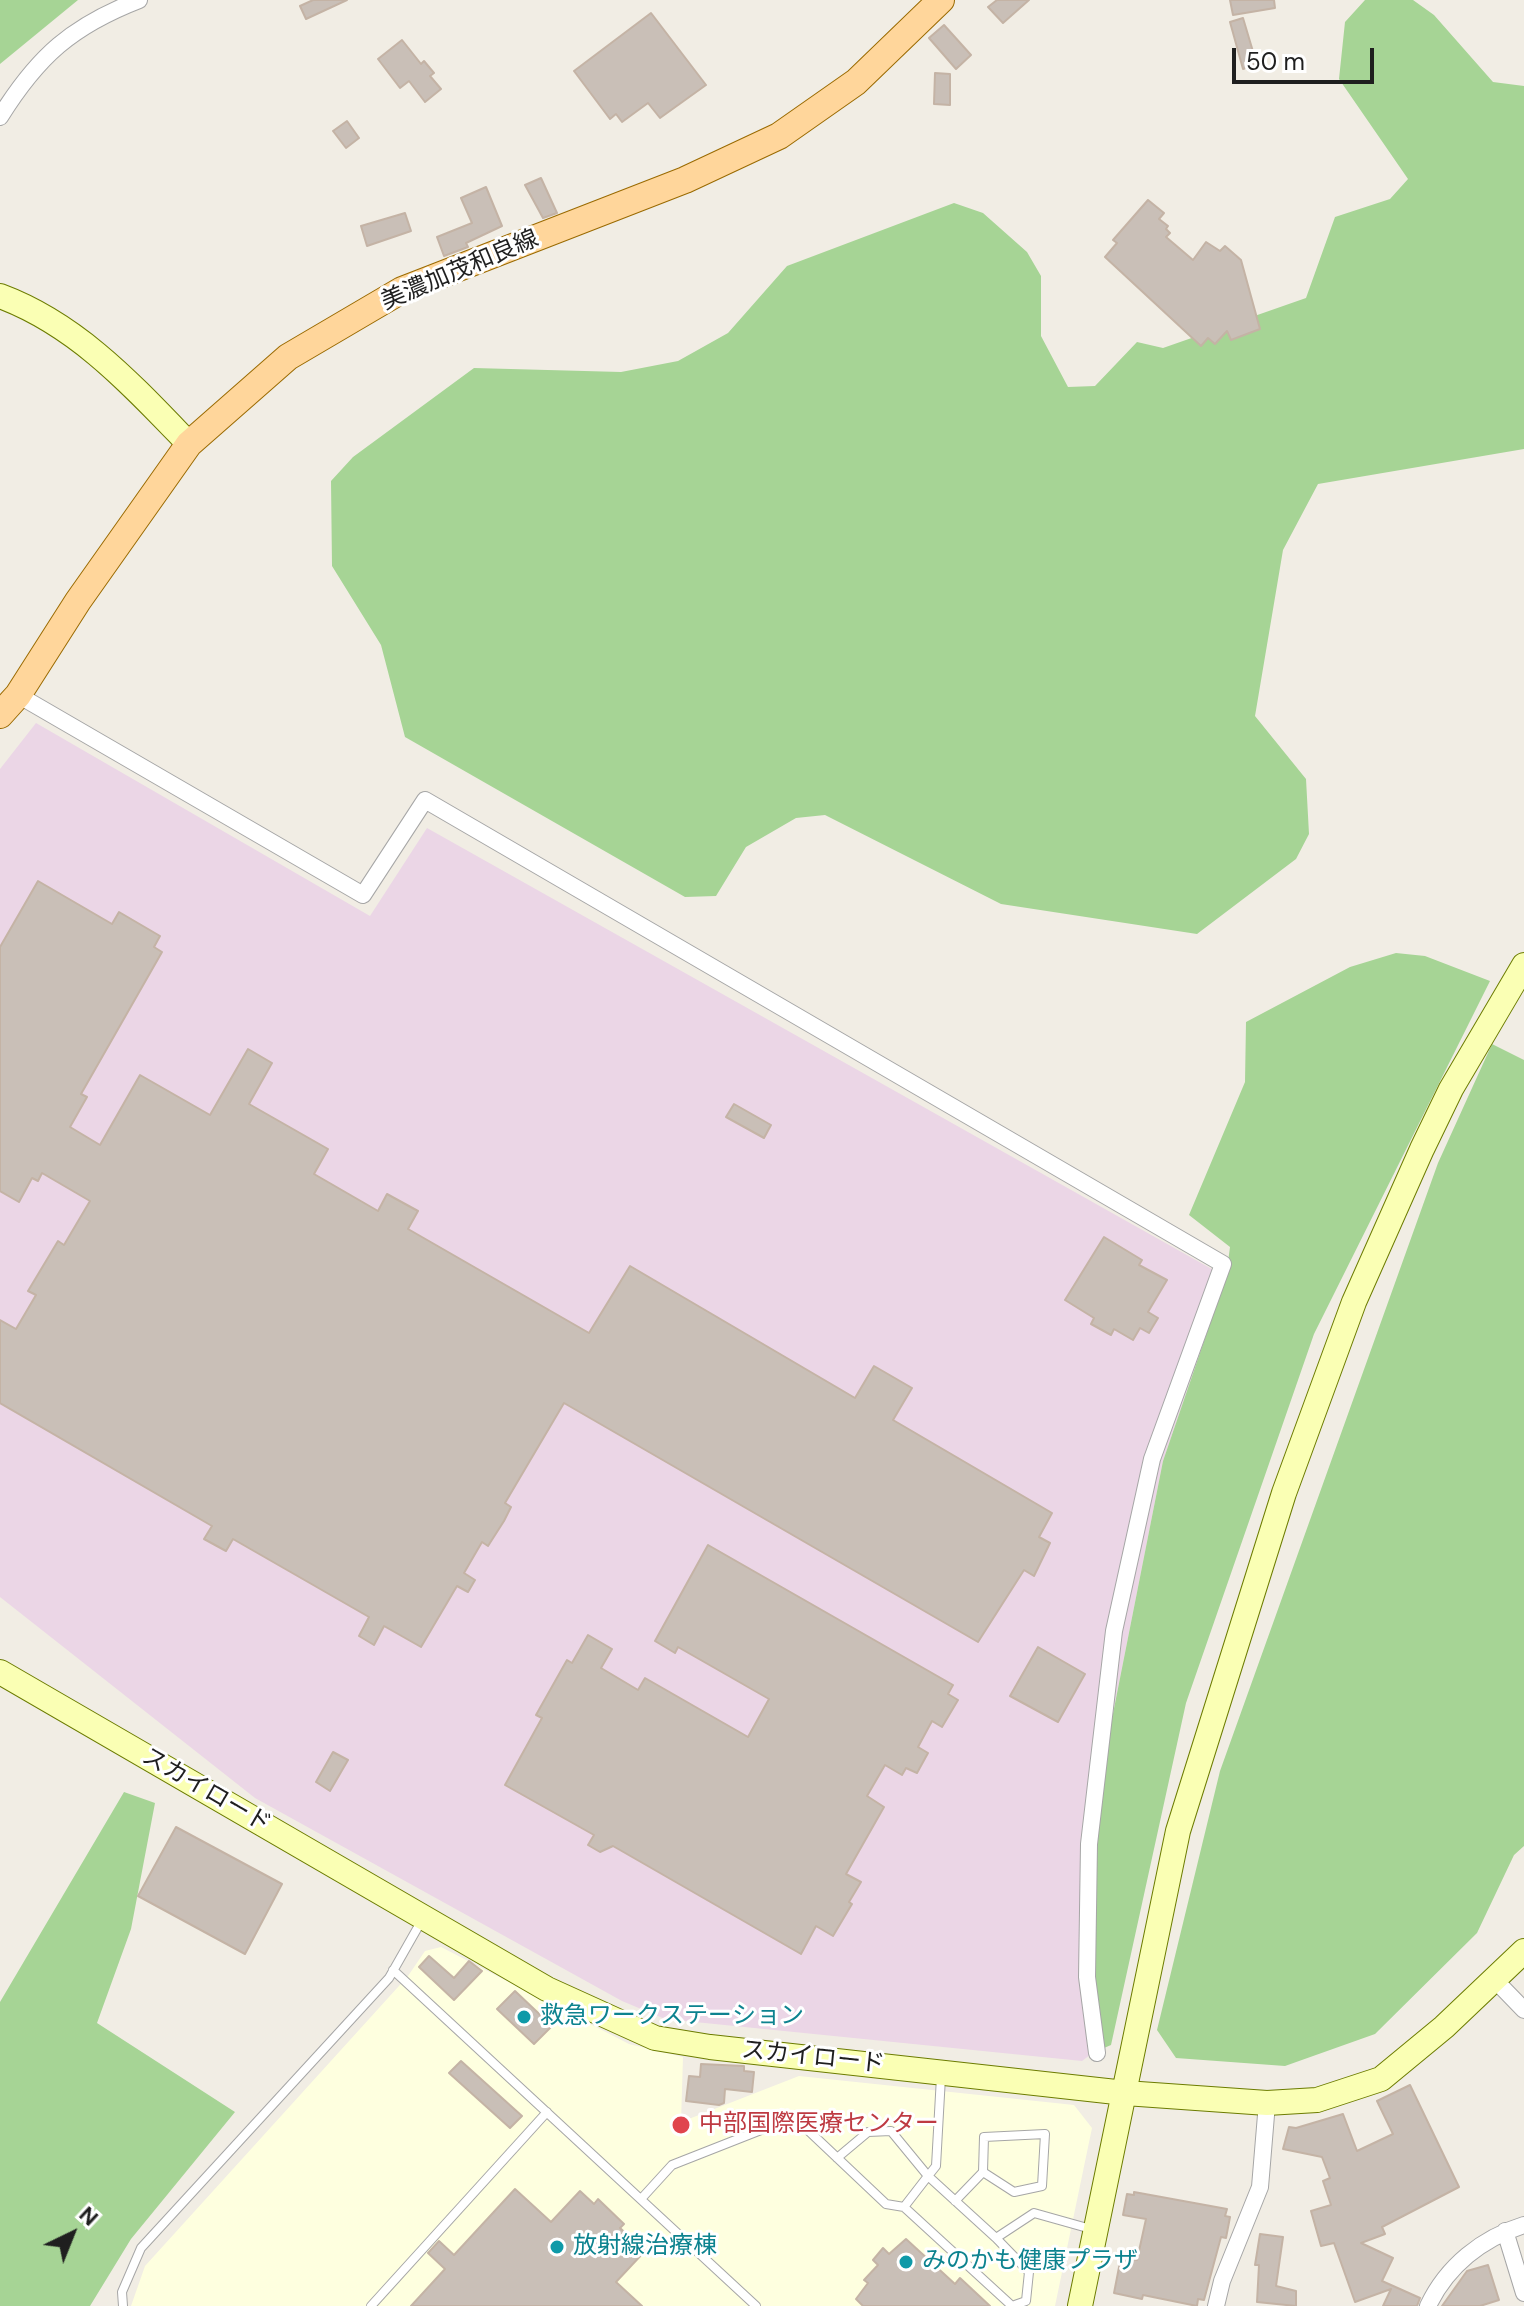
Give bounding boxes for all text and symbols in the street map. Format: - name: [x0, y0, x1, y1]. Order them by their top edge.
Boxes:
- scale bar: [1236, 32, 1378, 82]
- text: 50 m: [1246, 46, 1305, 77]
- street label: 美濃加茂和良線: [377, 225, 543, 317]
- street label: スカイロード: [136, 1743, 276, 1839]
- place label: 救急ワークステーション: [540, 2003, 804, 2031]
- marker: 救急ワークステーション: [515, 2008, 533, 2026]
- street label: スカイロード: [740, 2036, 886, 2080]
- place label: 中部国際医療センター: [699, 2111, 939, 2139]
- marker: 中部国際医療センター: [670, 2114, 692, 2136]
- north arrow: [32, 2194, 112, 2274]
- text: N: [73, 2200, 104, 2232]
- place label: 放射線治療棟: [573, 2233, 717, 2261]
- marker: 放射線治療棟: [548, 2238, 566, 2256]
- place label: みのかも健康プラザ: [922, 2248, 1138, 2276]
- marker: みのかも健康プラザ: [897, 2253, 915, 2271]

